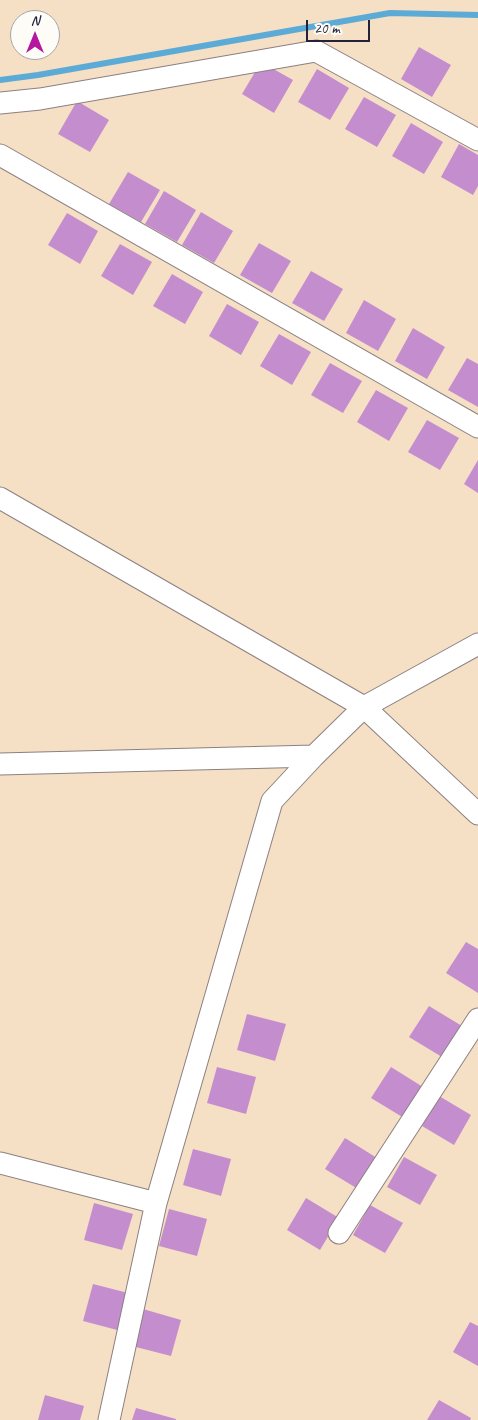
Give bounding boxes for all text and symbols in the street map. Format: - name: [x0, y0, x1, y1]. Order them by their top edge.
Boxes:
- north arrow: [10, 10, 60, 60]
- scale bar: [308, 10, 372, 42]
- text: N: [31, 12, 39, 29]
- text: 20 m: [314, 19, 340, 38]

